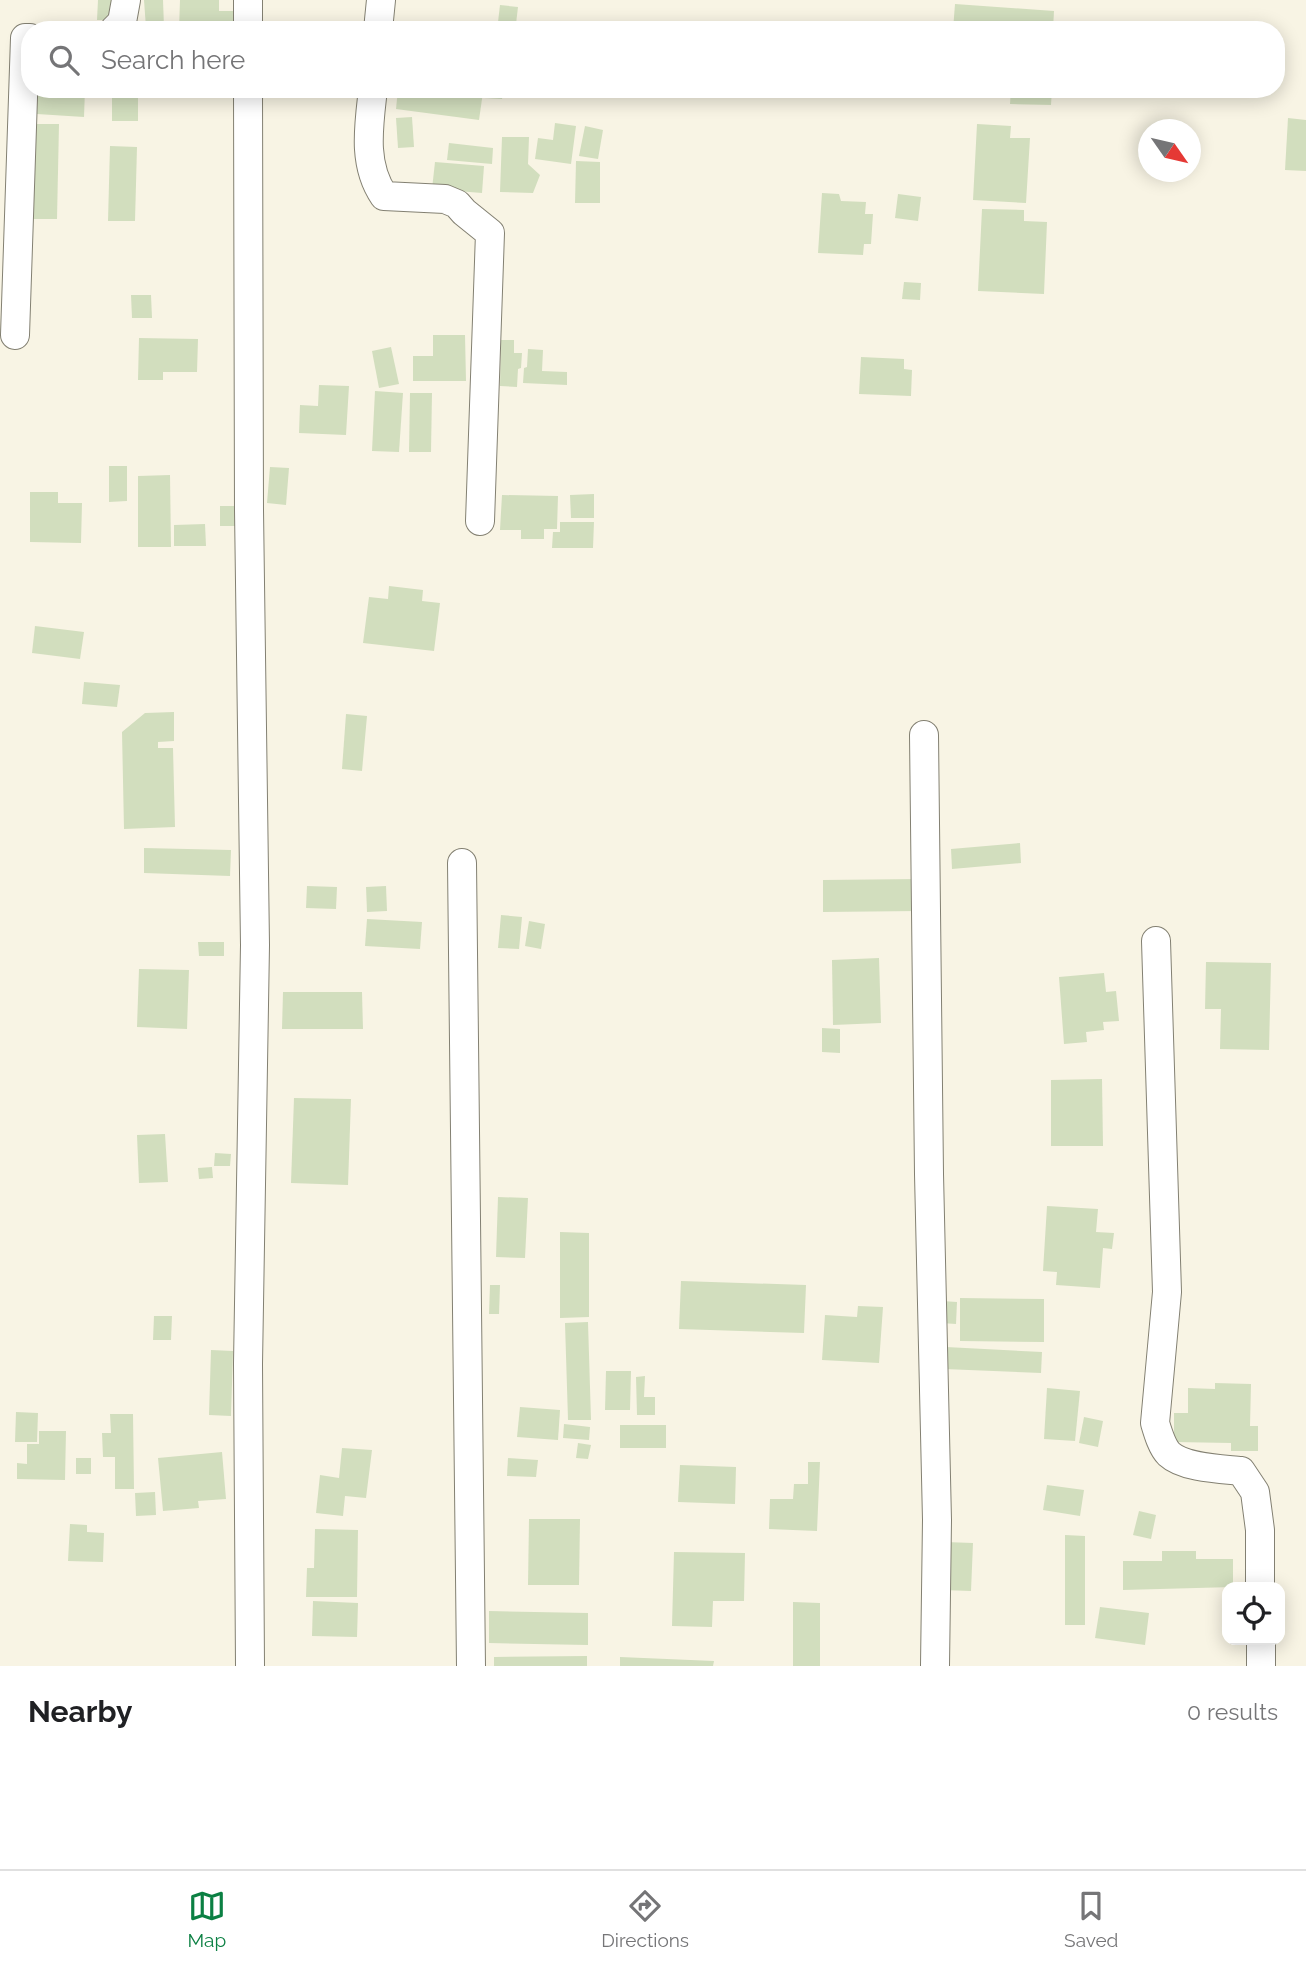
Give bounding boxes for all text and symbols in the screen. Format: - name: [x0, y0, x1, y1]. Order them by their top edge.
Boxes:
- search box: [21, 21, 1285, 98]
- icon: search: [45, 41, 83, 79]
- text: Search here: [101, 45, 245, 75]
- north arrow: [1138, 119, 1201, 182]
- map controls: [1222, 1582, 1285, 1645]
- button: locate: [1222, 1582, 1285, 1645]
- text: Nearby: [28, 1694, 132, 1729]
- text: 0 results: [1187, 1698, 1278, 1725]
- tab: Map: [188, 1887, 226, 1951]
- tab: Directions: [601, 1887, 689, 1951]
- tab: Saved: [1064, 1887, 1118, 1951]

